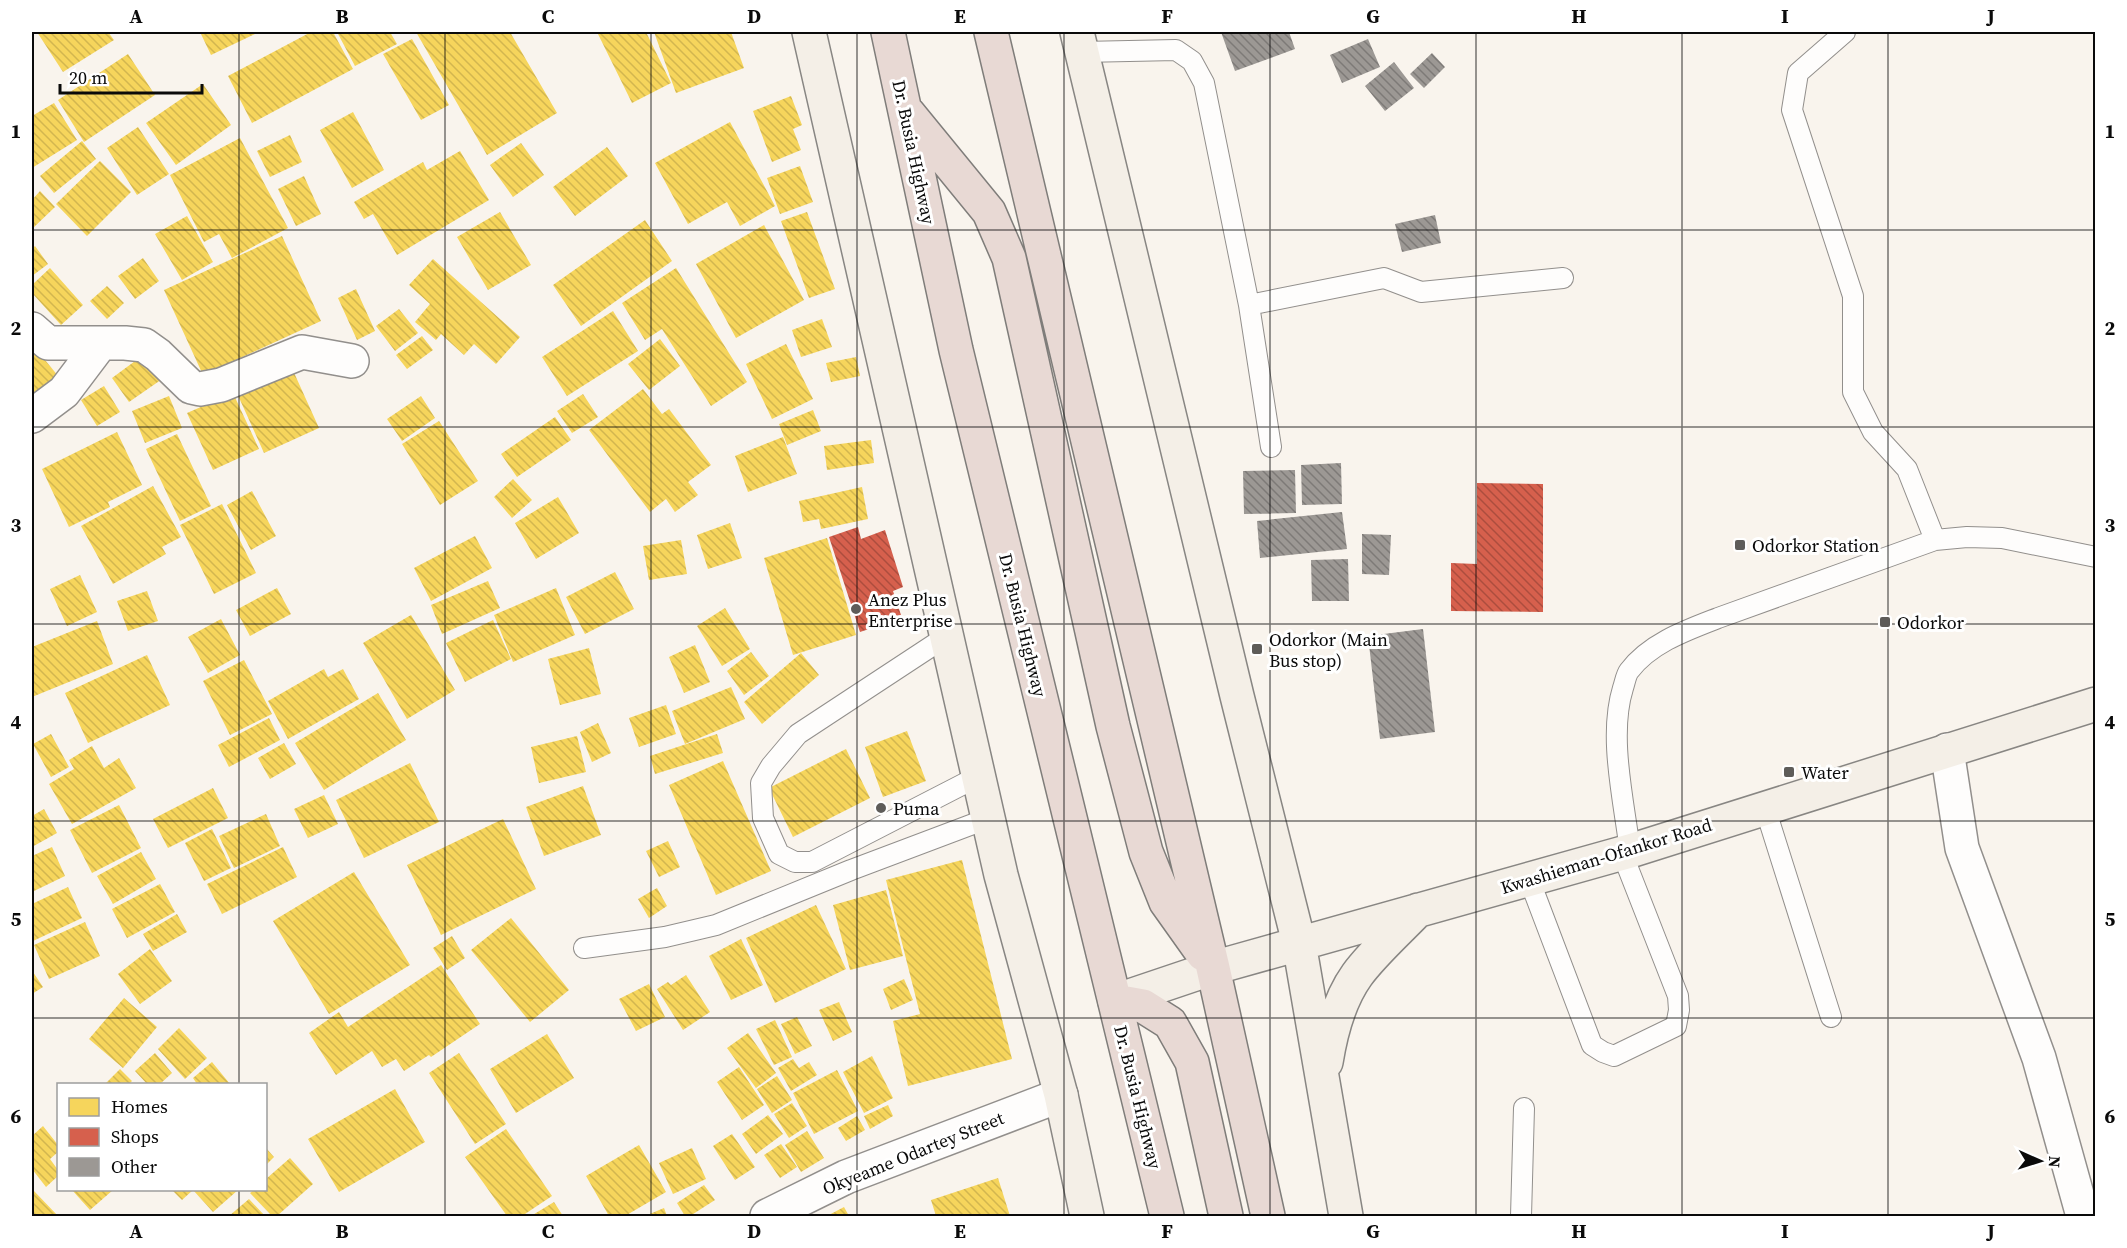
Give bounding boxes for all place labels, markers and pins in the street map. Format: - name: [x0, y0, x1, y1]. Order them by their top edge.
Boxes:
- place label: Odorkor Station: [1752, 533, 1880, 558]
- marker: Odorkor Station: [1733, 538, 1747, 552]
- place label: Anez Plus Enterprise: [868, 587, 953, 633]
- marker: Anez Plus Enterprise: [849, 602, 863, 616]
- place label: Odorkor: [1897, 610, 1965, 635]
- marker: Odorkor: [1878, 615, 1892, 629]
- place label: Odorkor (Main Bus stop): [1269, 627, 1388, 673]
- marker: Odorkor (Main Bus stop): [1250, 642, 1264, 656]
- place label: Water: [1801, 760, 1849, 785]
- marker: Water: [1782, 765, 1796, 779]
- place label: Puma: [893, 796, 940, 821]
- marker: Puma: [874, 801, 888, 815]

